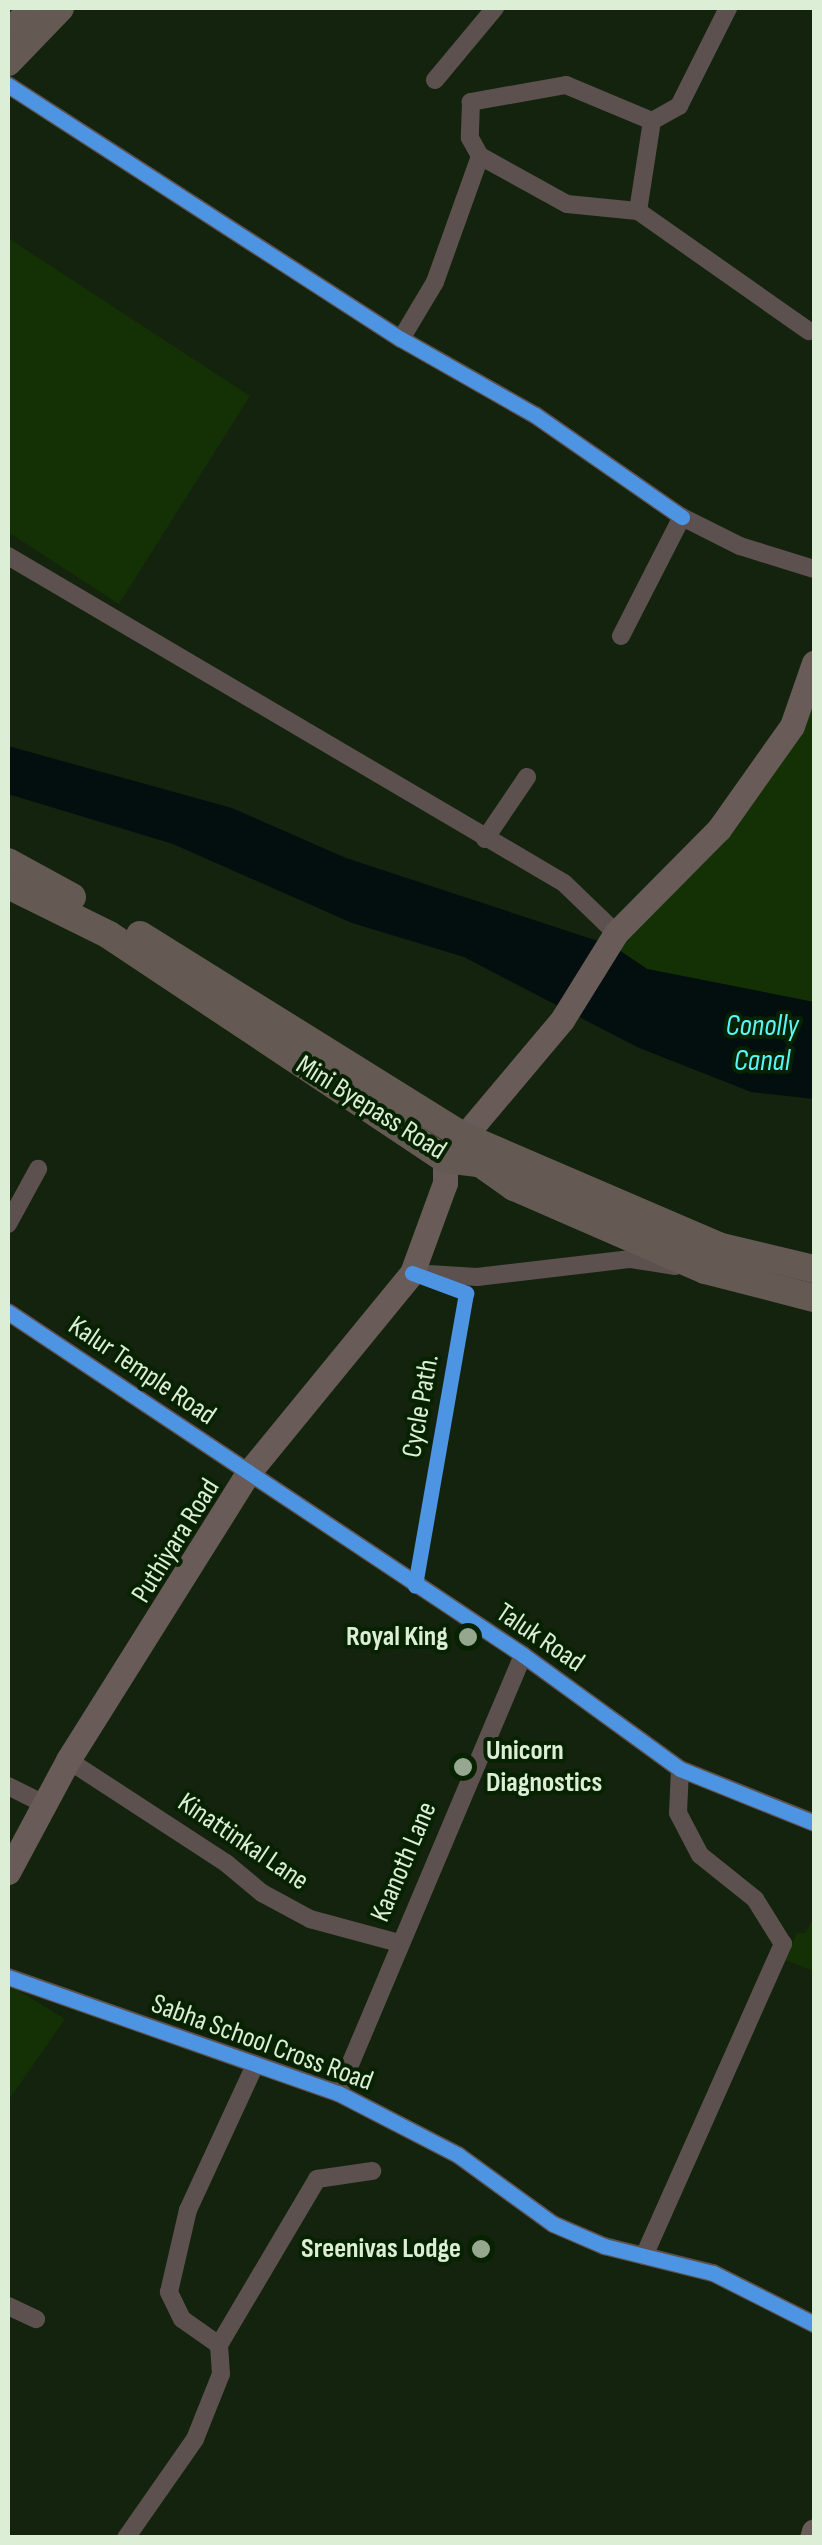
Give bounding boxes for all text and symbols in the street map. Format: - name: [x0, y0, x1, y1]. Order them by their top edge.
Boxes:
- water label: Conolly Canal: [725, 1008, 799, 1078]
- street label: Mini Byepass Road: [290, 1048, 452, 1168]
- street label: Kalur Temple Road: [62, 1309, 222, 1433]
- street label: Cycle Path.: [395, 1352, 447, 1460]
- street label: Puthiyara Road: [125, 1473, 227, 1609]
- street label: Taluk Road: [490, 1596, 590, 1680]
- place label: Royal King: [346, 1620, 448, 1654]
- marker: Royal King: [457, 1626, 479, 1648]
- place label: Unicorn Diagnostics: [486, 1734, 602, 1800]
- marker: Unicorn Diagnostics: [450, 1754, 476, 1780]
- street label: Kinattinkal Lane: [171, 1786, 315, 1898]
- street label: Kaanoth Lane: [364, 1797, 444, 1927]
- street label: Sabha School Cross Road: [147, 1987, 377, 2099]
- place label: Sreenivas Lodge: [301, 2232, 461, 2266]
- marker: Sreenivas Lodge: [470, 2238, 492, 2260]

